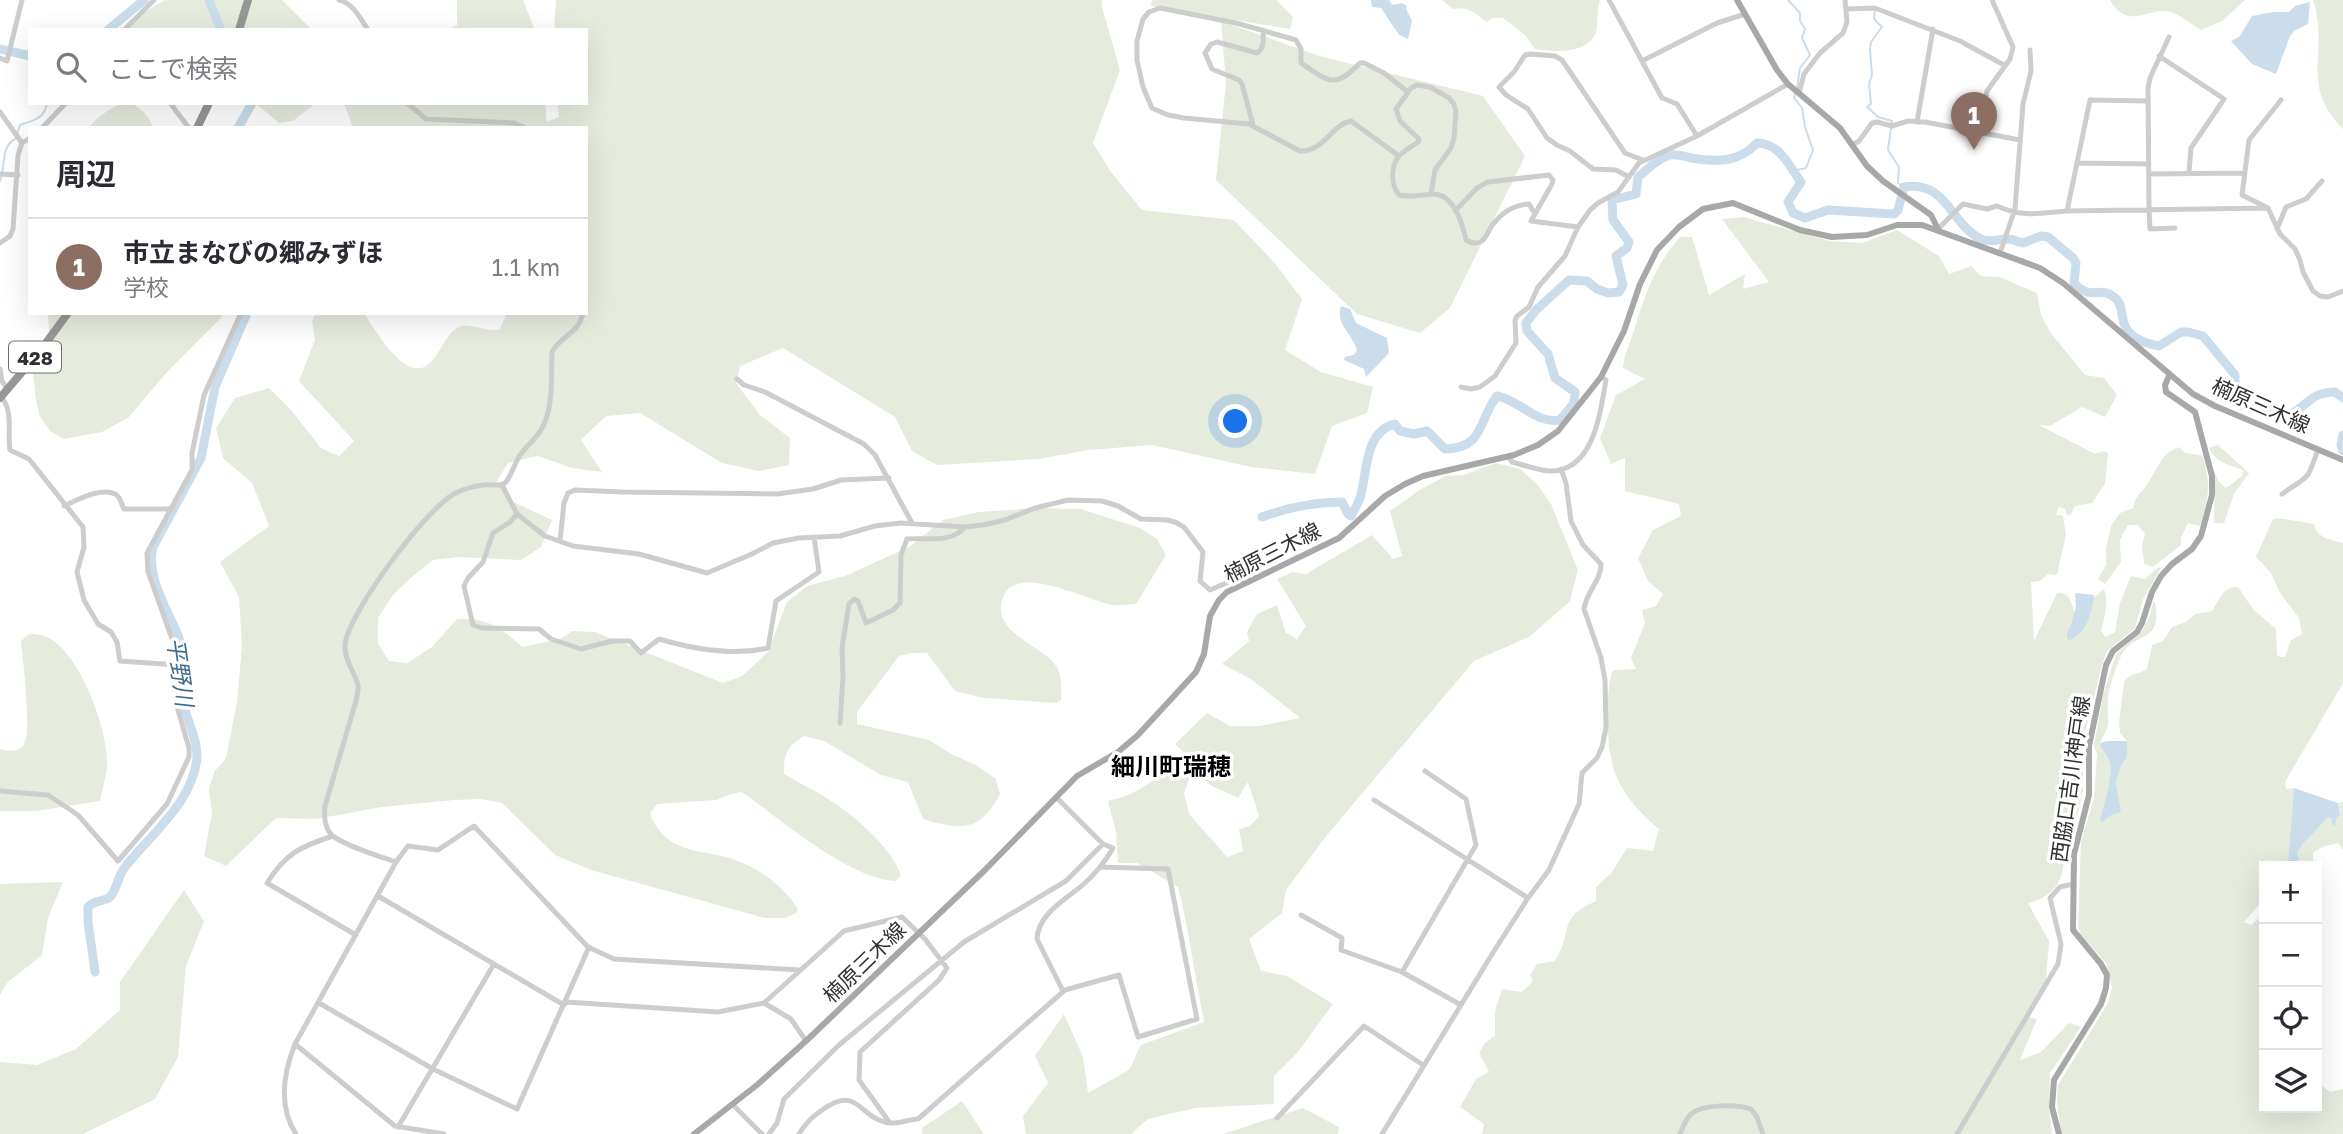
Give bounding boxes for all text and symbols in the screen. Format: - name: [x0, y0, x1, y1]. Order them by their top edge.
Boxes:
- search box: [28, 28, 588, 105]
- icon: search: [52, 48, 90, 86]
- text: ここで検索: [108, 53, 238, 84]
- pin: 1: [1951, 92, 1997, 150]
- text: 周辺: [56, 156, 116, 192]
- text: 市立まなびの郷みずほ: [123, 237, 383, 268]
- text: 1: [73, 253, 85, 281]
- text: 1.1 km: [492, 253, 560, 281]
- text: 学校: [123, 273, 169, 301]
- road number: 428: [9, 342, 61, 372]
- street label: 楠原三木線: [2208, 372, 2314, 438]
- your location: [1218, 404, 1252, 438]
- street label: 楠原三木線: [1219, 517, 1325, 587]
- water label: 平野川: [162, 636, 200, 711]
- street label: 西脇口吉川神戸線: [2045, 694, 2095, 864]
- district label: 細川町瑞穂: [1111, 751, 1231, 780]
- map controls: [2259, 861, 2322, 1113]
- button: +: [2259, 861, 2322, 924]
- street label: 楠原三木線: [817, 916, 911, 1008]
- button: −: [2259, 924, 2322, 987]
- button: locate: [2259, 987, 2322, 1050]
- button: layers: [2259, 1050, 2322, 1113]

